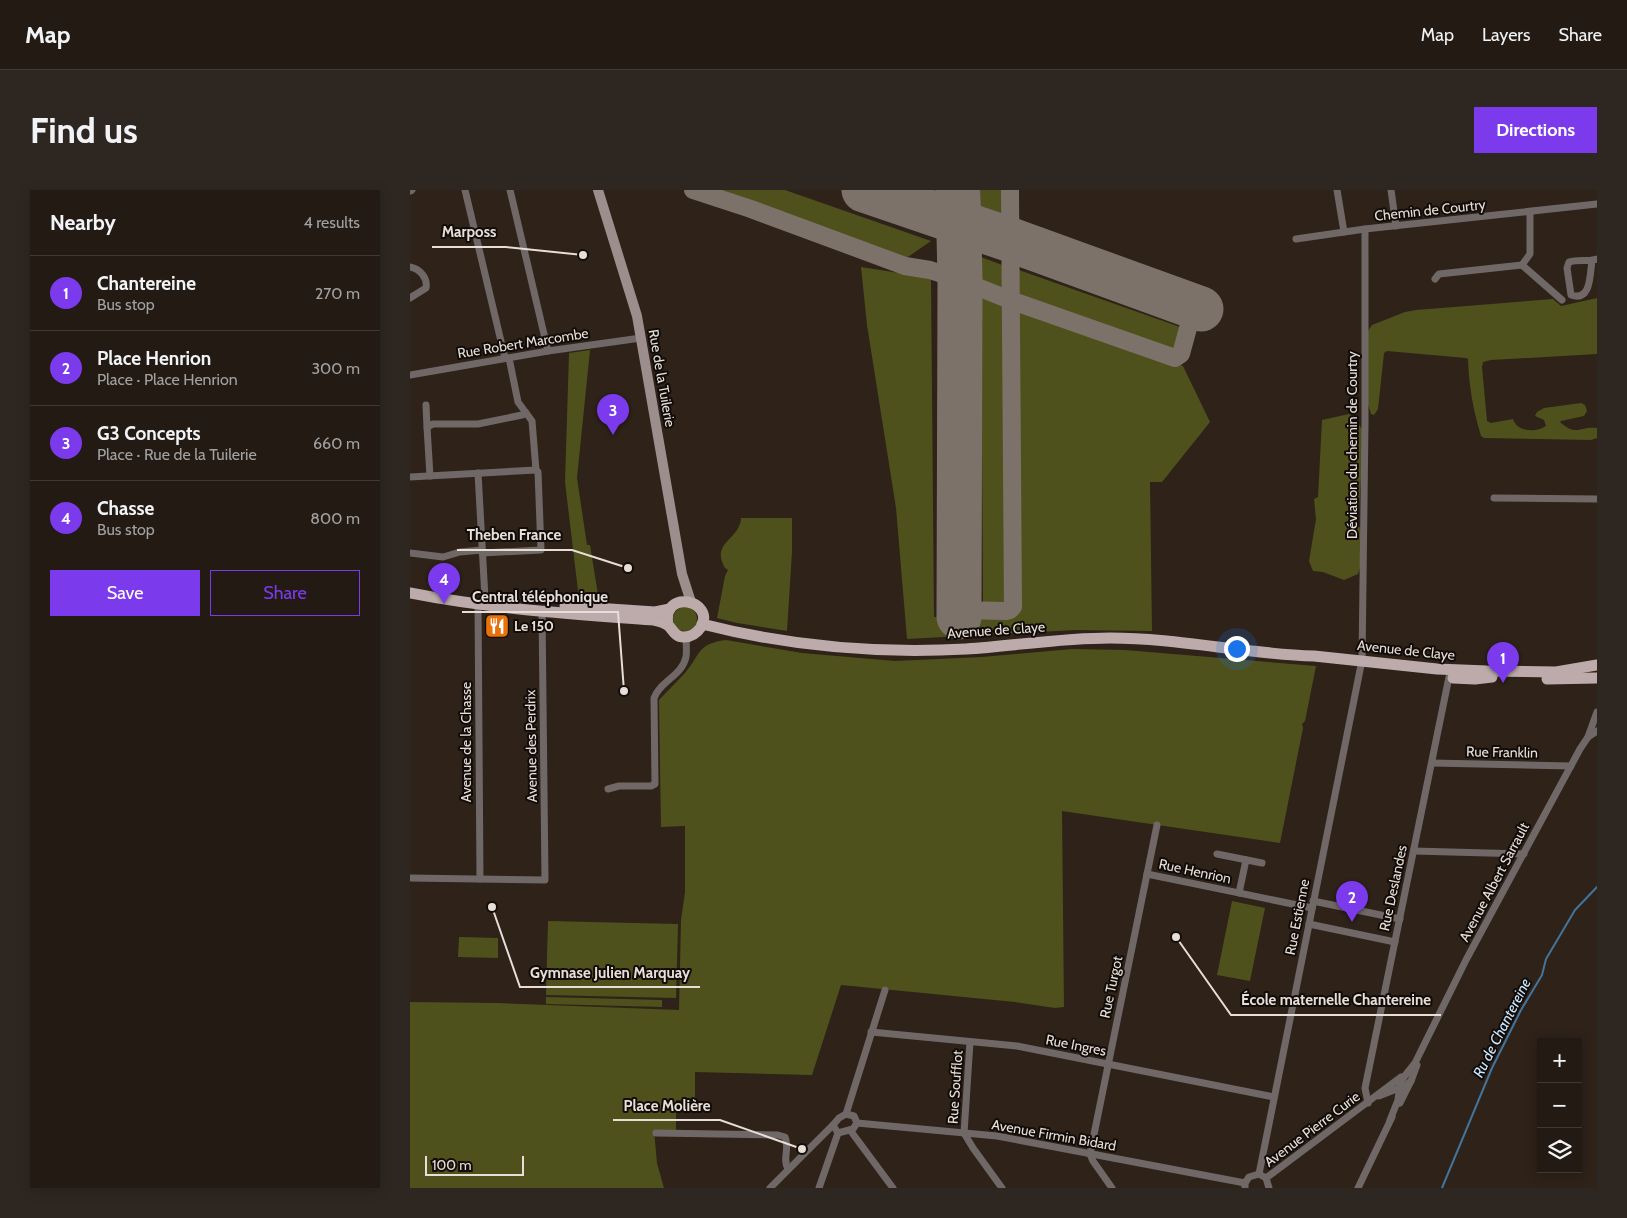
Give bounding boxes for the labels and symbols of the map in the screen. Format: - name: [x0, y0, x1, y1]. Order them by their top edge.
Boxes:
- street label: Chemin de Courtry: [1373, 195, 1487, 225]
- callout: Marposs: [432, 217, 506, 247]
- text: Marposs: [442, 223, 496, 241]
- street label: Rue Robert Marcombe: [456, 324, 590, 362]
- street label: Rue de la Tuilerie: [645, 328, 679, 428]
- street label: Déviation du chemin de Courtry: [1343, 351, 1361, 539]
- pin: 3: [597, 394, 629, 435]
- callout: Theben France: [457, 520, 572, 550]
- text: Theben France: [467, 526, 562, 544]
- pin: 4: [428, 563, 460, 604]
- callout: Central téléphonique: [462, 582, 618, 612]
- text: Central téléphonique: [472, 588, 608, 606]
- restaurant icon: Le 150: [484, 613, 510, 639]
- place label: Le 150: [514, 617, 554, 635]
- street label: Avenue de Claye: [946, 618, 1046, 642]
- your location: [1224, 636, 1250, 662]
- street label: Avenue de Claye: [1356, 636, 1456, 664]
- pin: 1: [1487, 642, 1519, 683]
- street label: Avenue de la Chasse: [457, 682, 475, 802]
- street label: Avenue des Perdrix: [521, 689, 541, 802]
- street label: Rue Franklin: [1466, 742, 1538, 762]
- street label: Avenue Albert Sarrault: [1455, 819, 1533, 945]
- street label: Rue Deslandes: [1375, 843, 1411, 933]
- street label: Rue Henrion: [1157, 855, 1233, 887]
- street label: Rue Estienne: [1281, 877, 1313, 957]
- pin: 2: [1336, 881, 1368, 922]
- street label: Rue Turgot: [1096, 954, 1126, 1020]
- callout: Gymnase Julien Marquay: [520, 957, 700, 987]
- text: Gymnase Julien Marquay: [530, 964, 691, 982]
- water label: Ru de Chantereine: [1469, 975, 1535, 1081]
- callout: École maternelle Chantereine: [1231, 985, 1441, 1015]
- text: École maternelle Chantereine: [1241, 990, 1431, 1009]
- street label: Rue Ingres: [1044, 1030, 1108, 1060]
- street label: Rue Soufflot: [943, 1049, 967, 1125]
- street label: Avenue Pierre Curie: [1261, 1087, 1363, 1171]
- callout: Place Molière: [613, 1090, 720, 1120]
- text: Place Molière: [624, 1097, 711, 1115]
- street label: Avenue Firmin Bidard: [990, 1115, 1118, 1155]
- scale bar: [425, 1153, 524, 1176]

